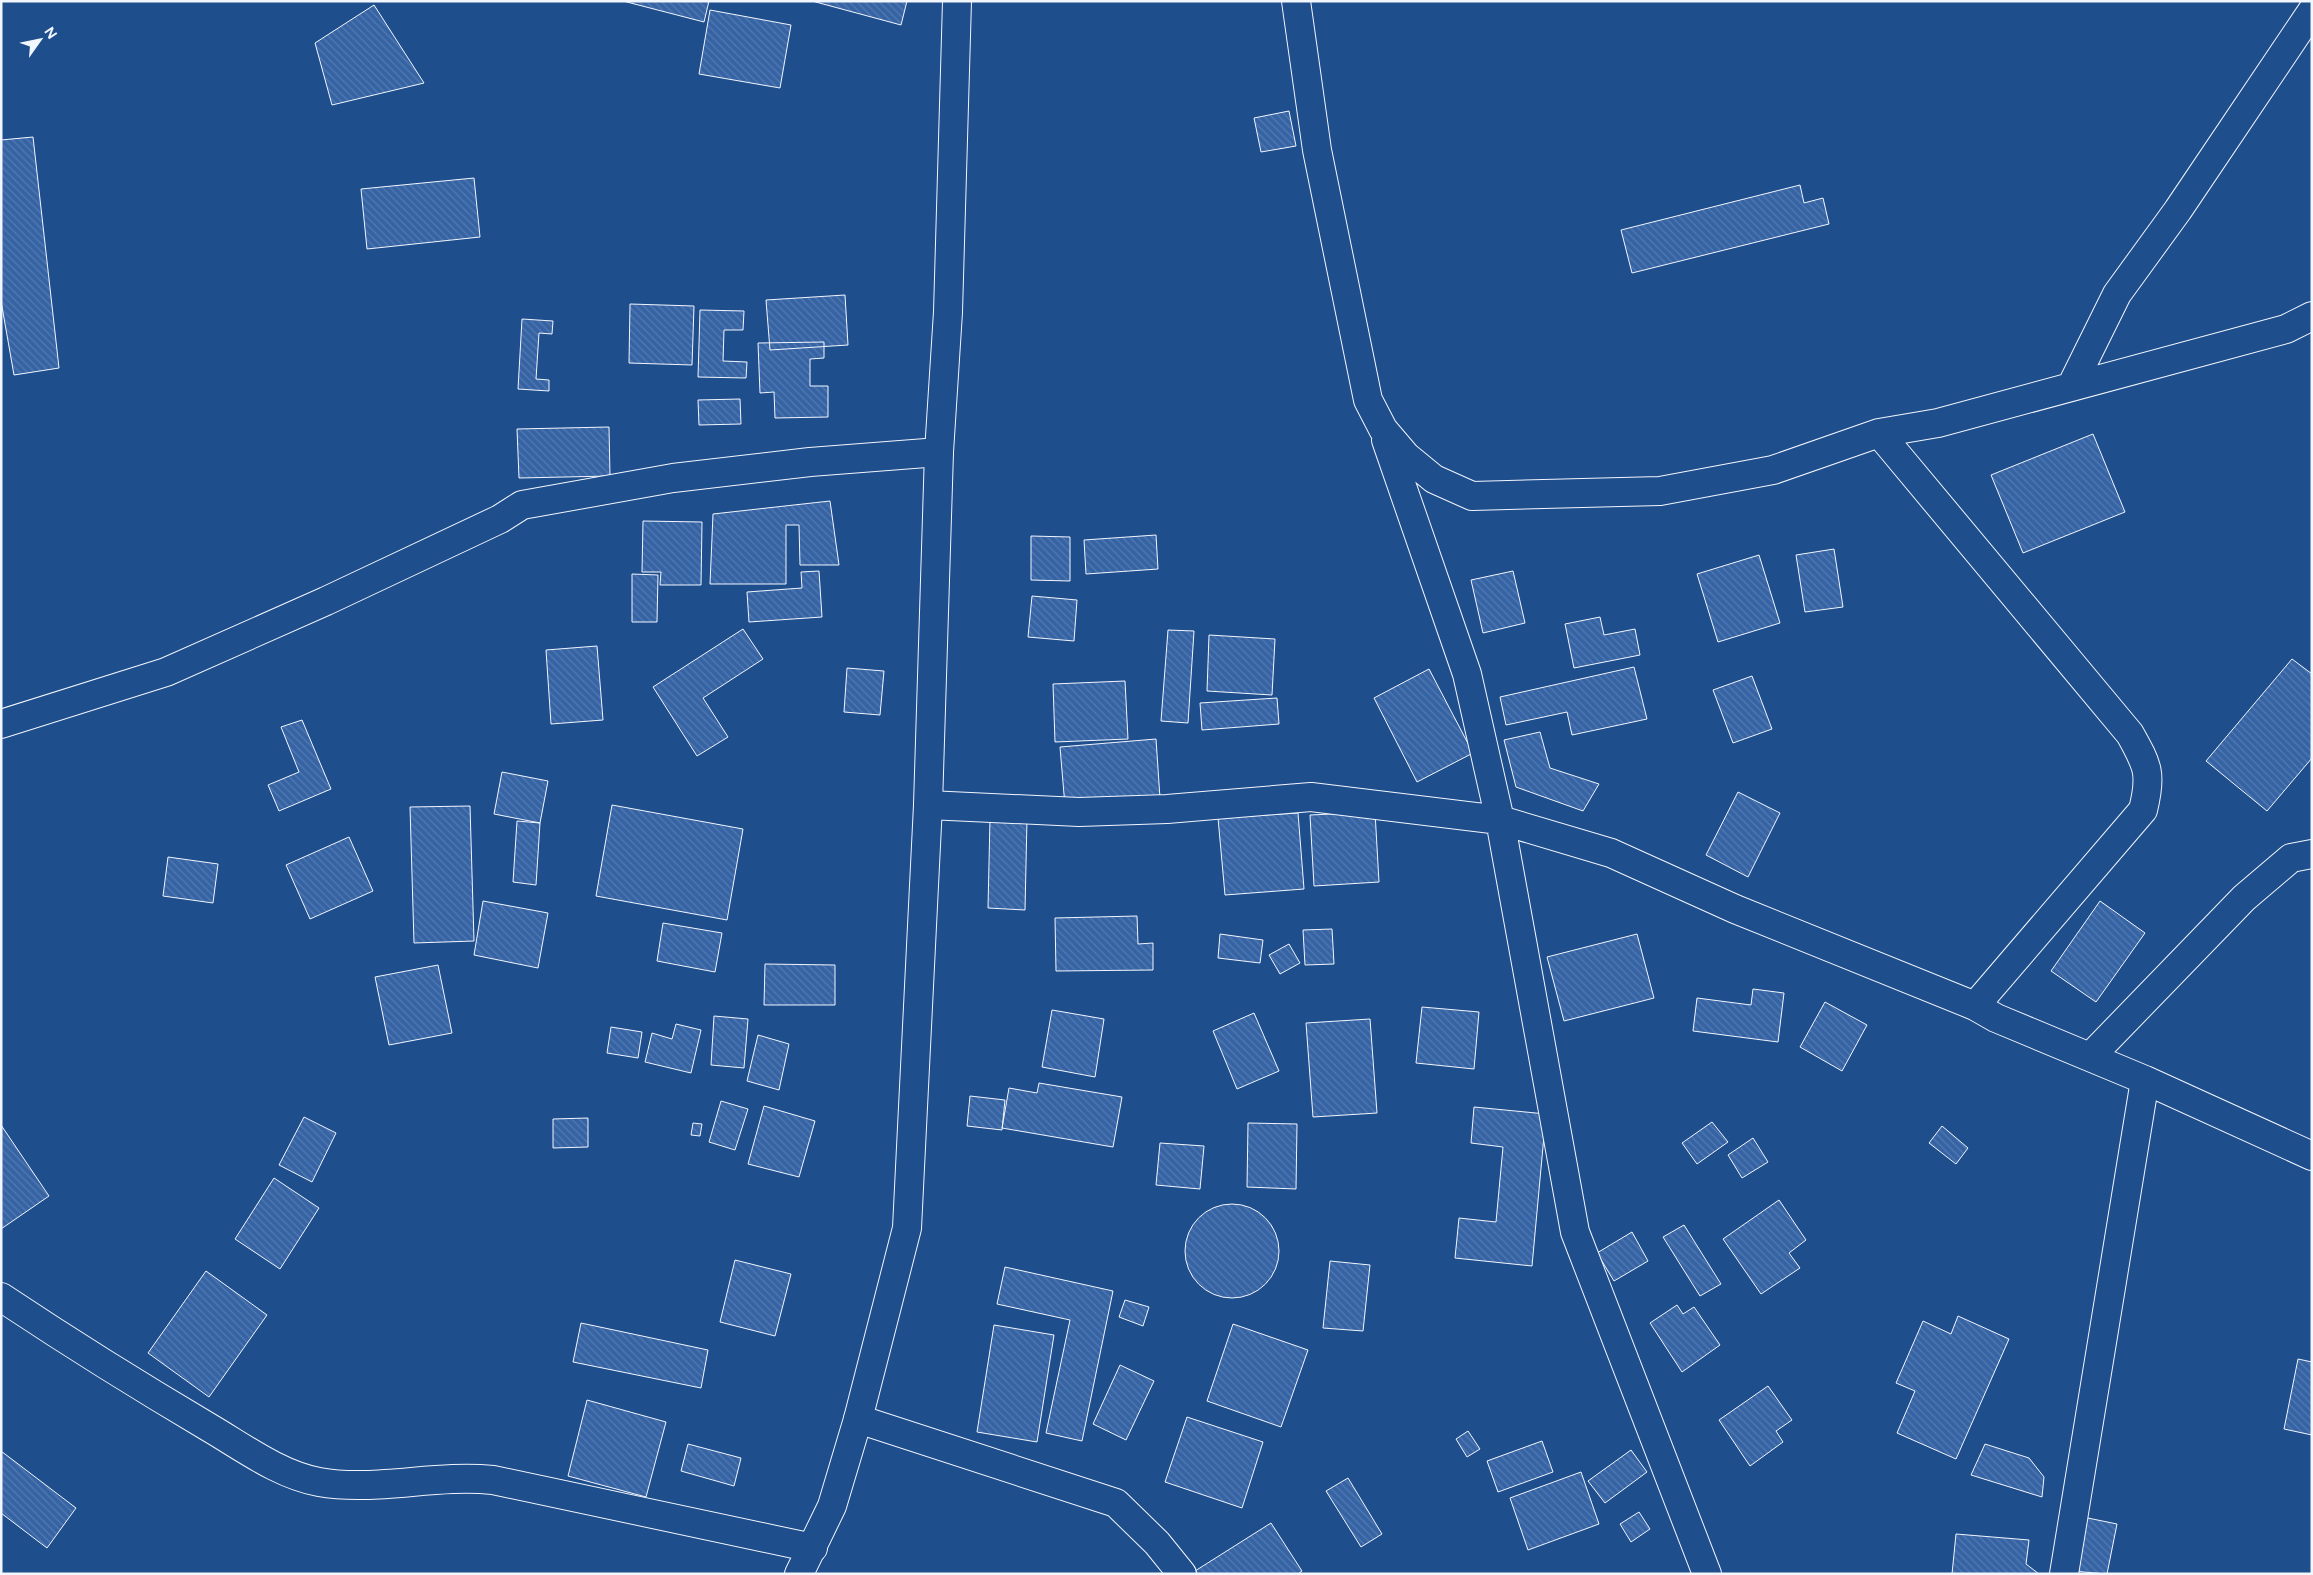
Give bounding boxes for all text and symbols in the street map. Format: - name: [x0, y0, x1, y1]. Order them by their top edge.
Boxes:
- north arrow: [15, 15, 65, 65]
- text: N: [40, 24, 61, 42]

